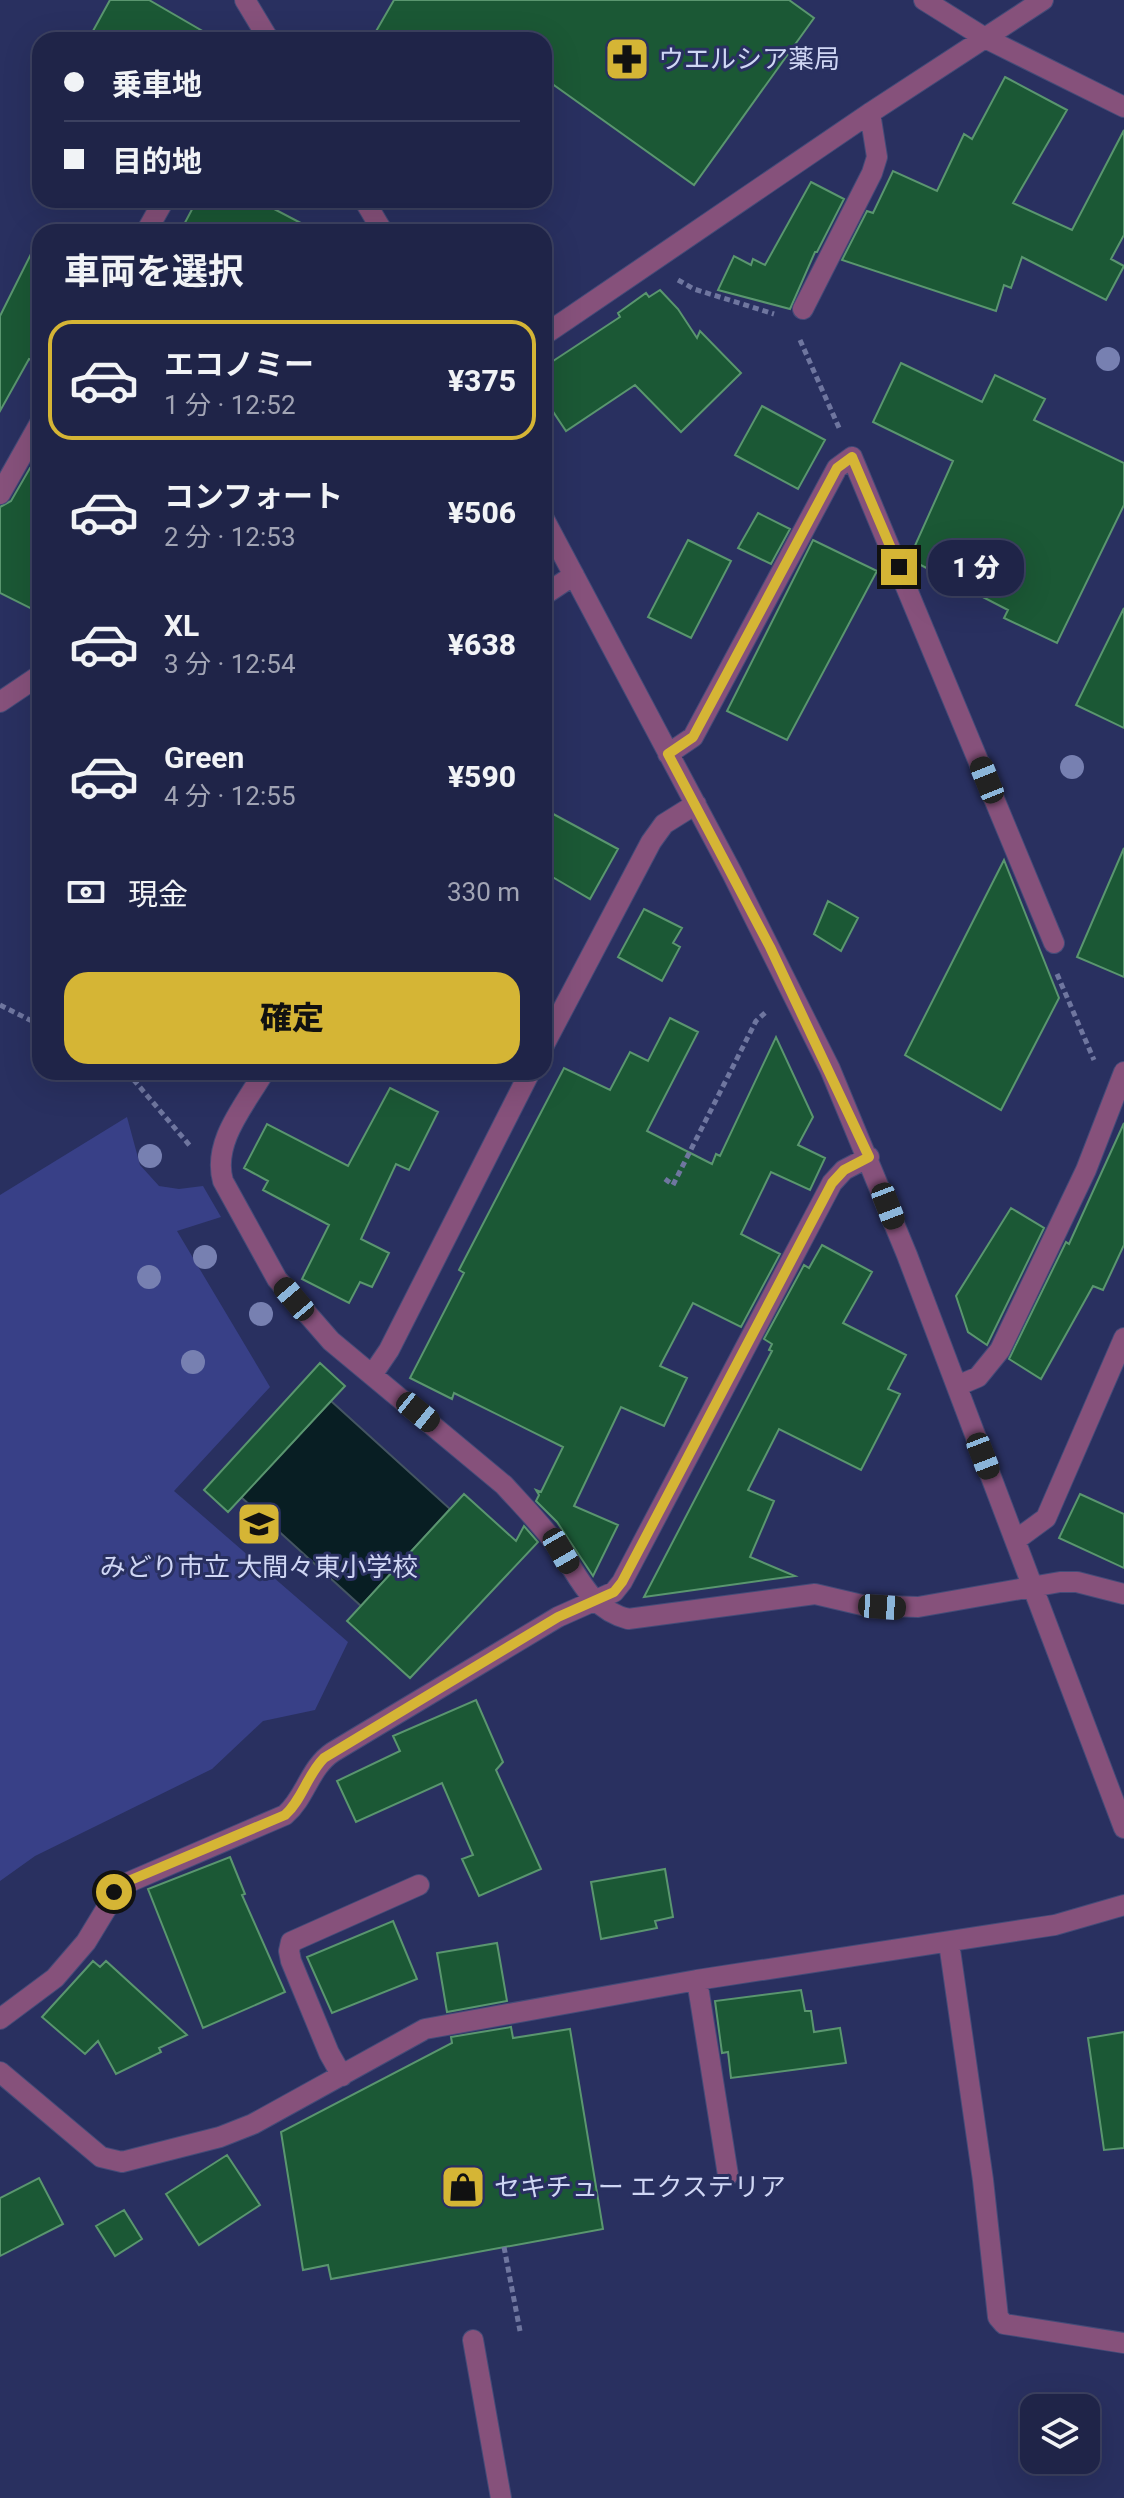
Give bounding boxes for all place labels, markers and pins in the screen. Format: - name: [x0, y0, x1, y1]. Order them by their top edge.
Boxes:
- pharmacy icon: ウエルシア薬局: [603, 35, 651, 83]
- place label: ウエルシア薬局: [658, 44, 840, 74]
- school or university icon: みどり市立 大間々東小学校: [235, 1500, 283, 1548]
- place label: みどり市立 大間々東小学校: [100, 1552, 418, 1582]
- shop icon: セキチュー エクステリア: [439, 2163, 487, 2211]
- place label: セキチュー エクステリア: [494, 2172, 786, 2202]

